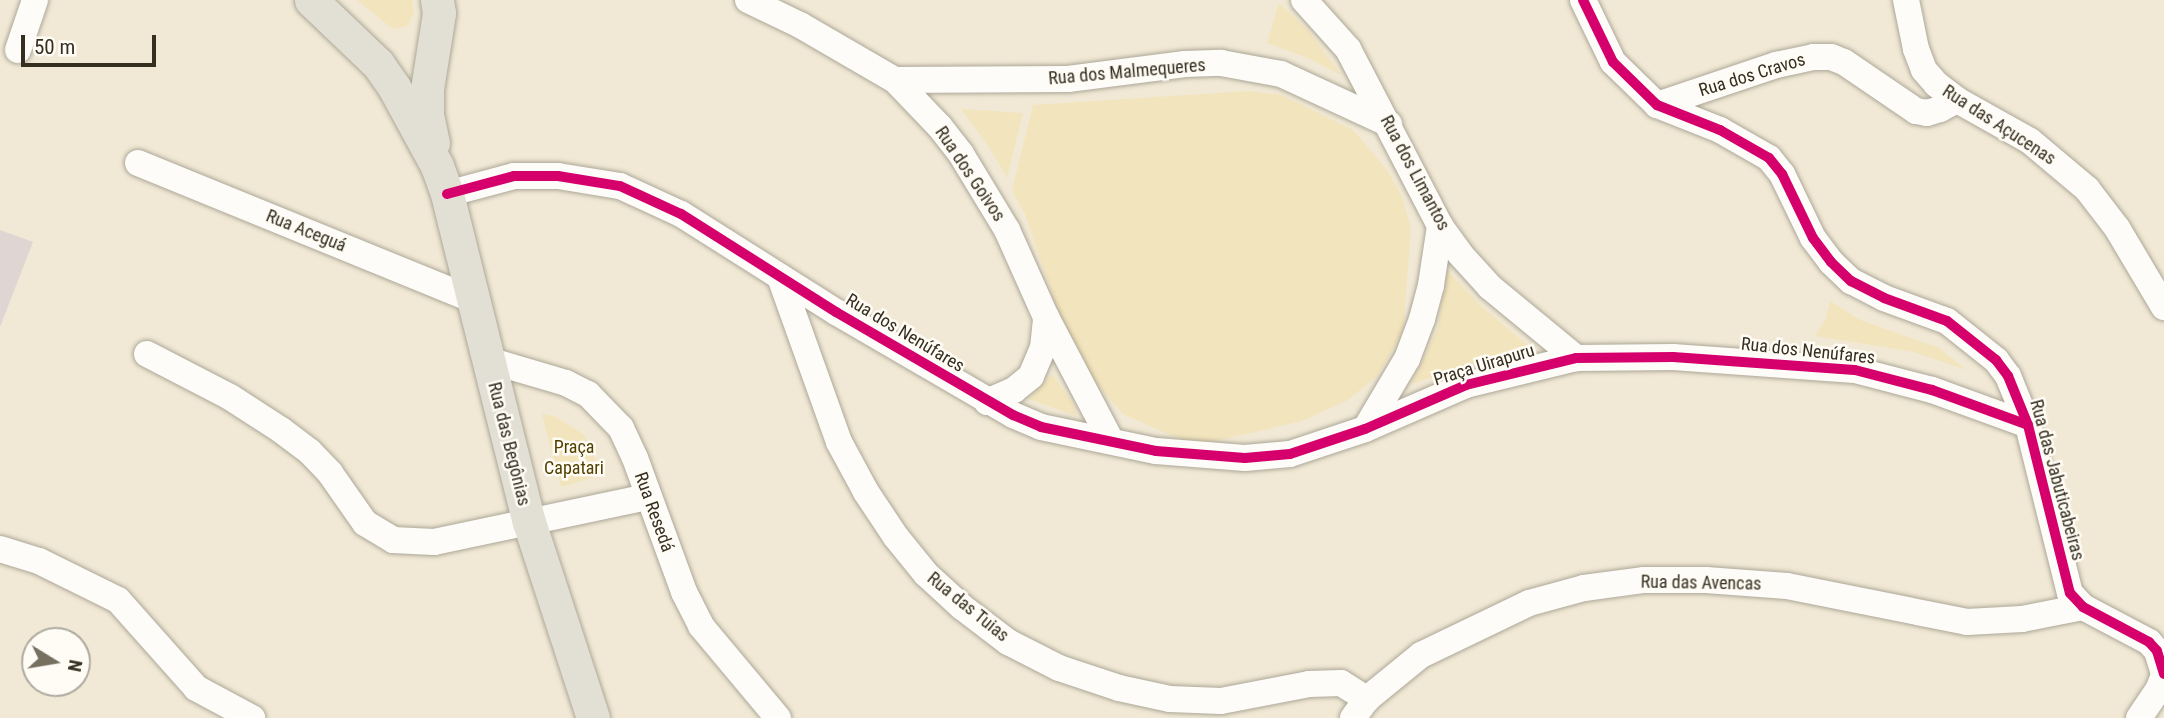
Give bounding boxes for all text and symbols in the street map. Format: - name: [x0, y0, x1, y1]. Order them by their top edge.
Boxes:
- scale bar: [24, 21, 159, 65]
- text: 50 m: [34, 35, 75, 59]
- street label: Rua dos Cravos: [1696, 49, 1808, 101]
- street label: Rua dos Malmequeres: [1047, 54, 1207, 90]
- street label: Rua das Açucenas: [1938, 80, 2060, 170]
- street label: Rua dos Limantos: [1376, 112, 1454, 234]
- street label: Rua dos Goivos: [930, 122, 1010, 226]
- street label: Rua Aceguá: [263, 205, 349, 257]
- street label: Rua dos Nenúfares: [842, 289, 968, 377]
- street label: Rua dos Nenúfares: [1740, 333, 1876, 369]
- street label: Praça Uirapuru: [1431, 339, 1537, 391]
- street label: Rua das Begônias: [483, 380, 535, 508]
- street label: Rua das Jabuticabeiras: [2025, 397, 2089, 563]
- park label: Praça Capatari: [544, 437, 604, 480]
- street label: Rua Resedá: [630, 469, 678, 555]
- street label: Rua das Tuias: [923, 567, 1013, 647]
- street label: Rua das Avencas: [1640, 571, 1762, 595]
- north arrow: [21, 627, 91, 697]
- text: N: [63, 658, 88, 674]

